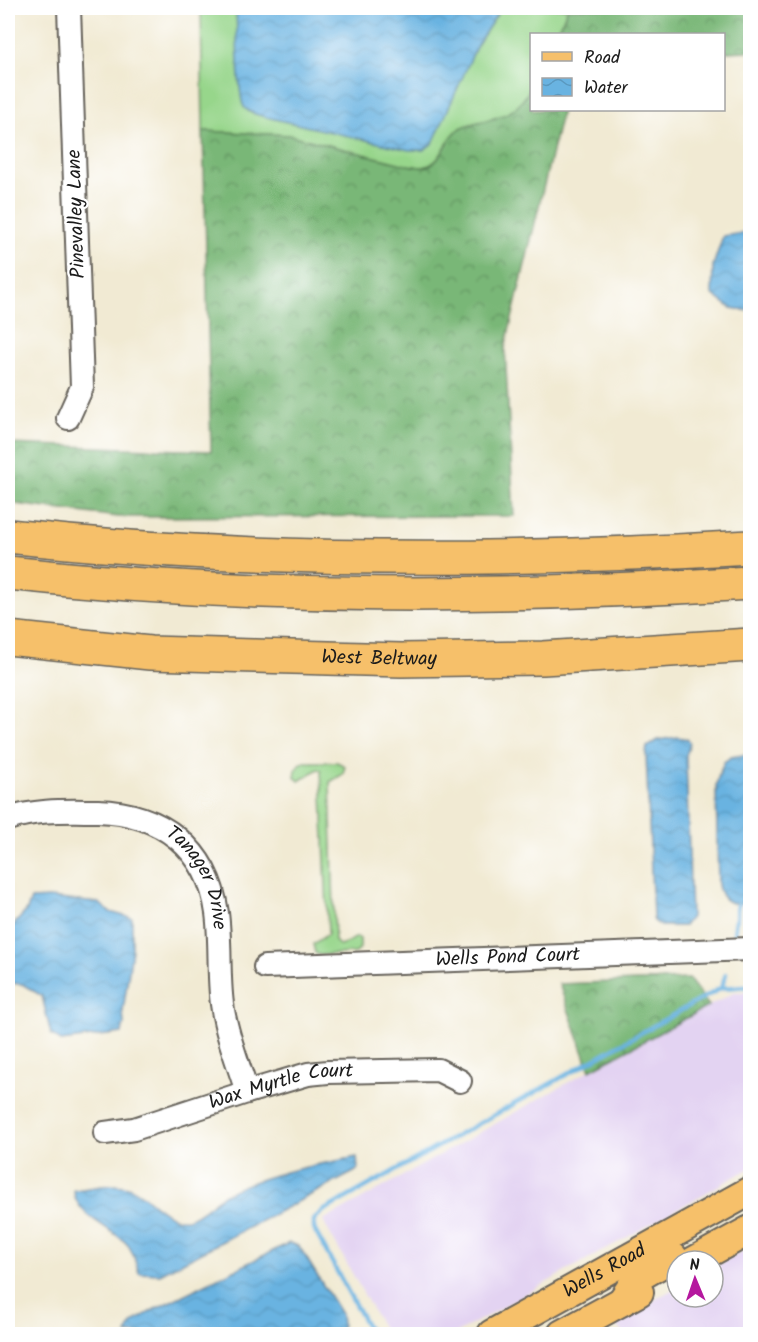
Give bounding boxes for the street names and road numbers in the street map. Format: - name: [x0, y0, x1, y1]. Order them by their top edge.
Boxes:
- street label: Pinevalley Lane: [59, 149, 95, 279]
- street label: West Beltway: [321, 642, 438, 676]
- street label: Tanager Drive: [159, 818, 235, 931]
- street label: Wells Pond Court: [435, 939, 581, 977]
- street label: Wax Myrtle Court: [205, 1056, 354, 1119]
- street label: Wells Road: [557, 1235, 653, 1308]

